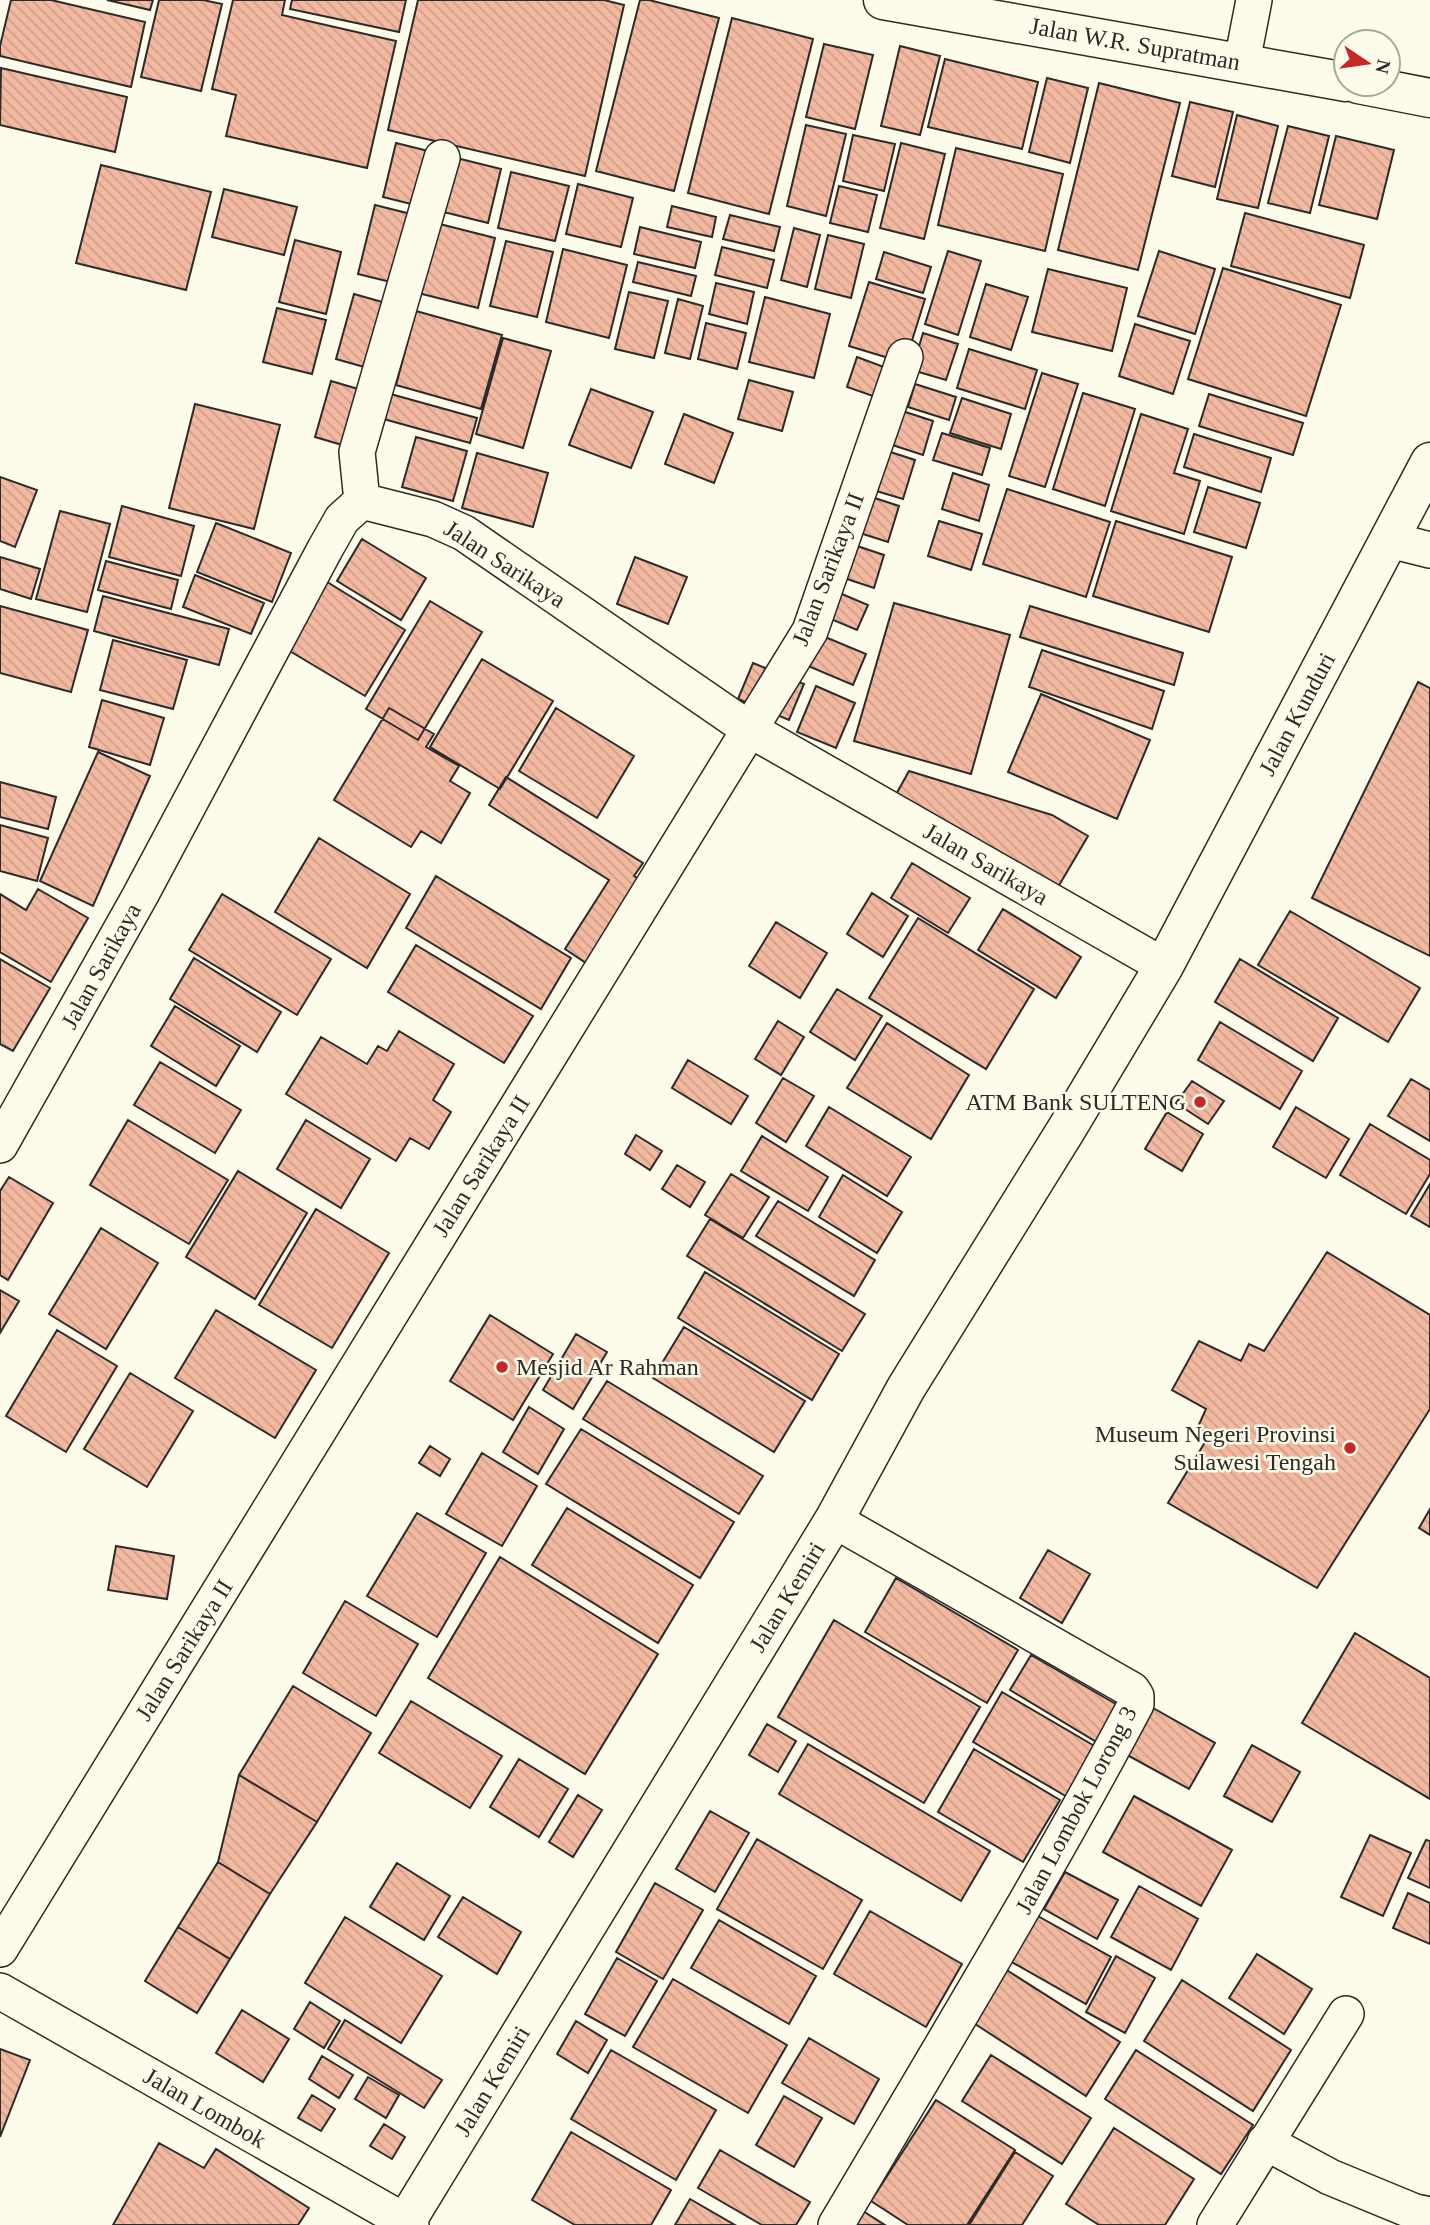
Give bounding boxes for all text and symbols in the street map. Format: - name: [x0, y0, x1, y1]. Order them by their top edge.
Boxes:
- street label: Jalan W.R. Supratman: [1028, 13, 1242, 75]
- north arrow: [1332, 28, 1402, 98]
- text: N: [1371, 58, 1395, 76]
- street label: Jalan Sarikaya II: [787, 489, 869, 649]
- street label: Jalan Sarikaya: [440, 515, 571, 613]
- street label: Jalan Kunduri: [1254, 648, 1340, 780]
- street label: Jalan Sarikaya: [919, 818, 1053, 910]
- street label: Jalan Sarikaya: [56, 898, 146, 1033]
- place label: ATM Bank SULTENG: [966, 1089, 1186, 1115]
- street label: Jalan Sarikaya II: [427, 1091, 535, 1241]
- marker: ATM Bank SULTENG: [1192, 1094, 1208, 1110]
- place label: Mesjid Ar Rahman: [516, 1354, 699, 1380]
- marker: Mesjid Ar Rahman: [494, 1359, 510, 1375]
- place label: Museum Negeri Provinsi Sulawesi Tengah: [1095, 1421, 1336, 1475]
- marker: Museum Negeri Provinsi Sulawesi Tengah: [1342, 1440, 1358, 1456]
- street label: Jalan Kemiri: [744, 1537, 830, 1657]
- street label: Jalan Sarikaya II: [130, 1575, 238, 1725]
- street label: Jalan Lombok Lorong 3: [1010, 1702, 1142, 1918]
- street label: Jalan Kemiri: [449, 2021, 535, 2141]
- street label: Jalan Lombok: [139, 2063, 271, 2153]

